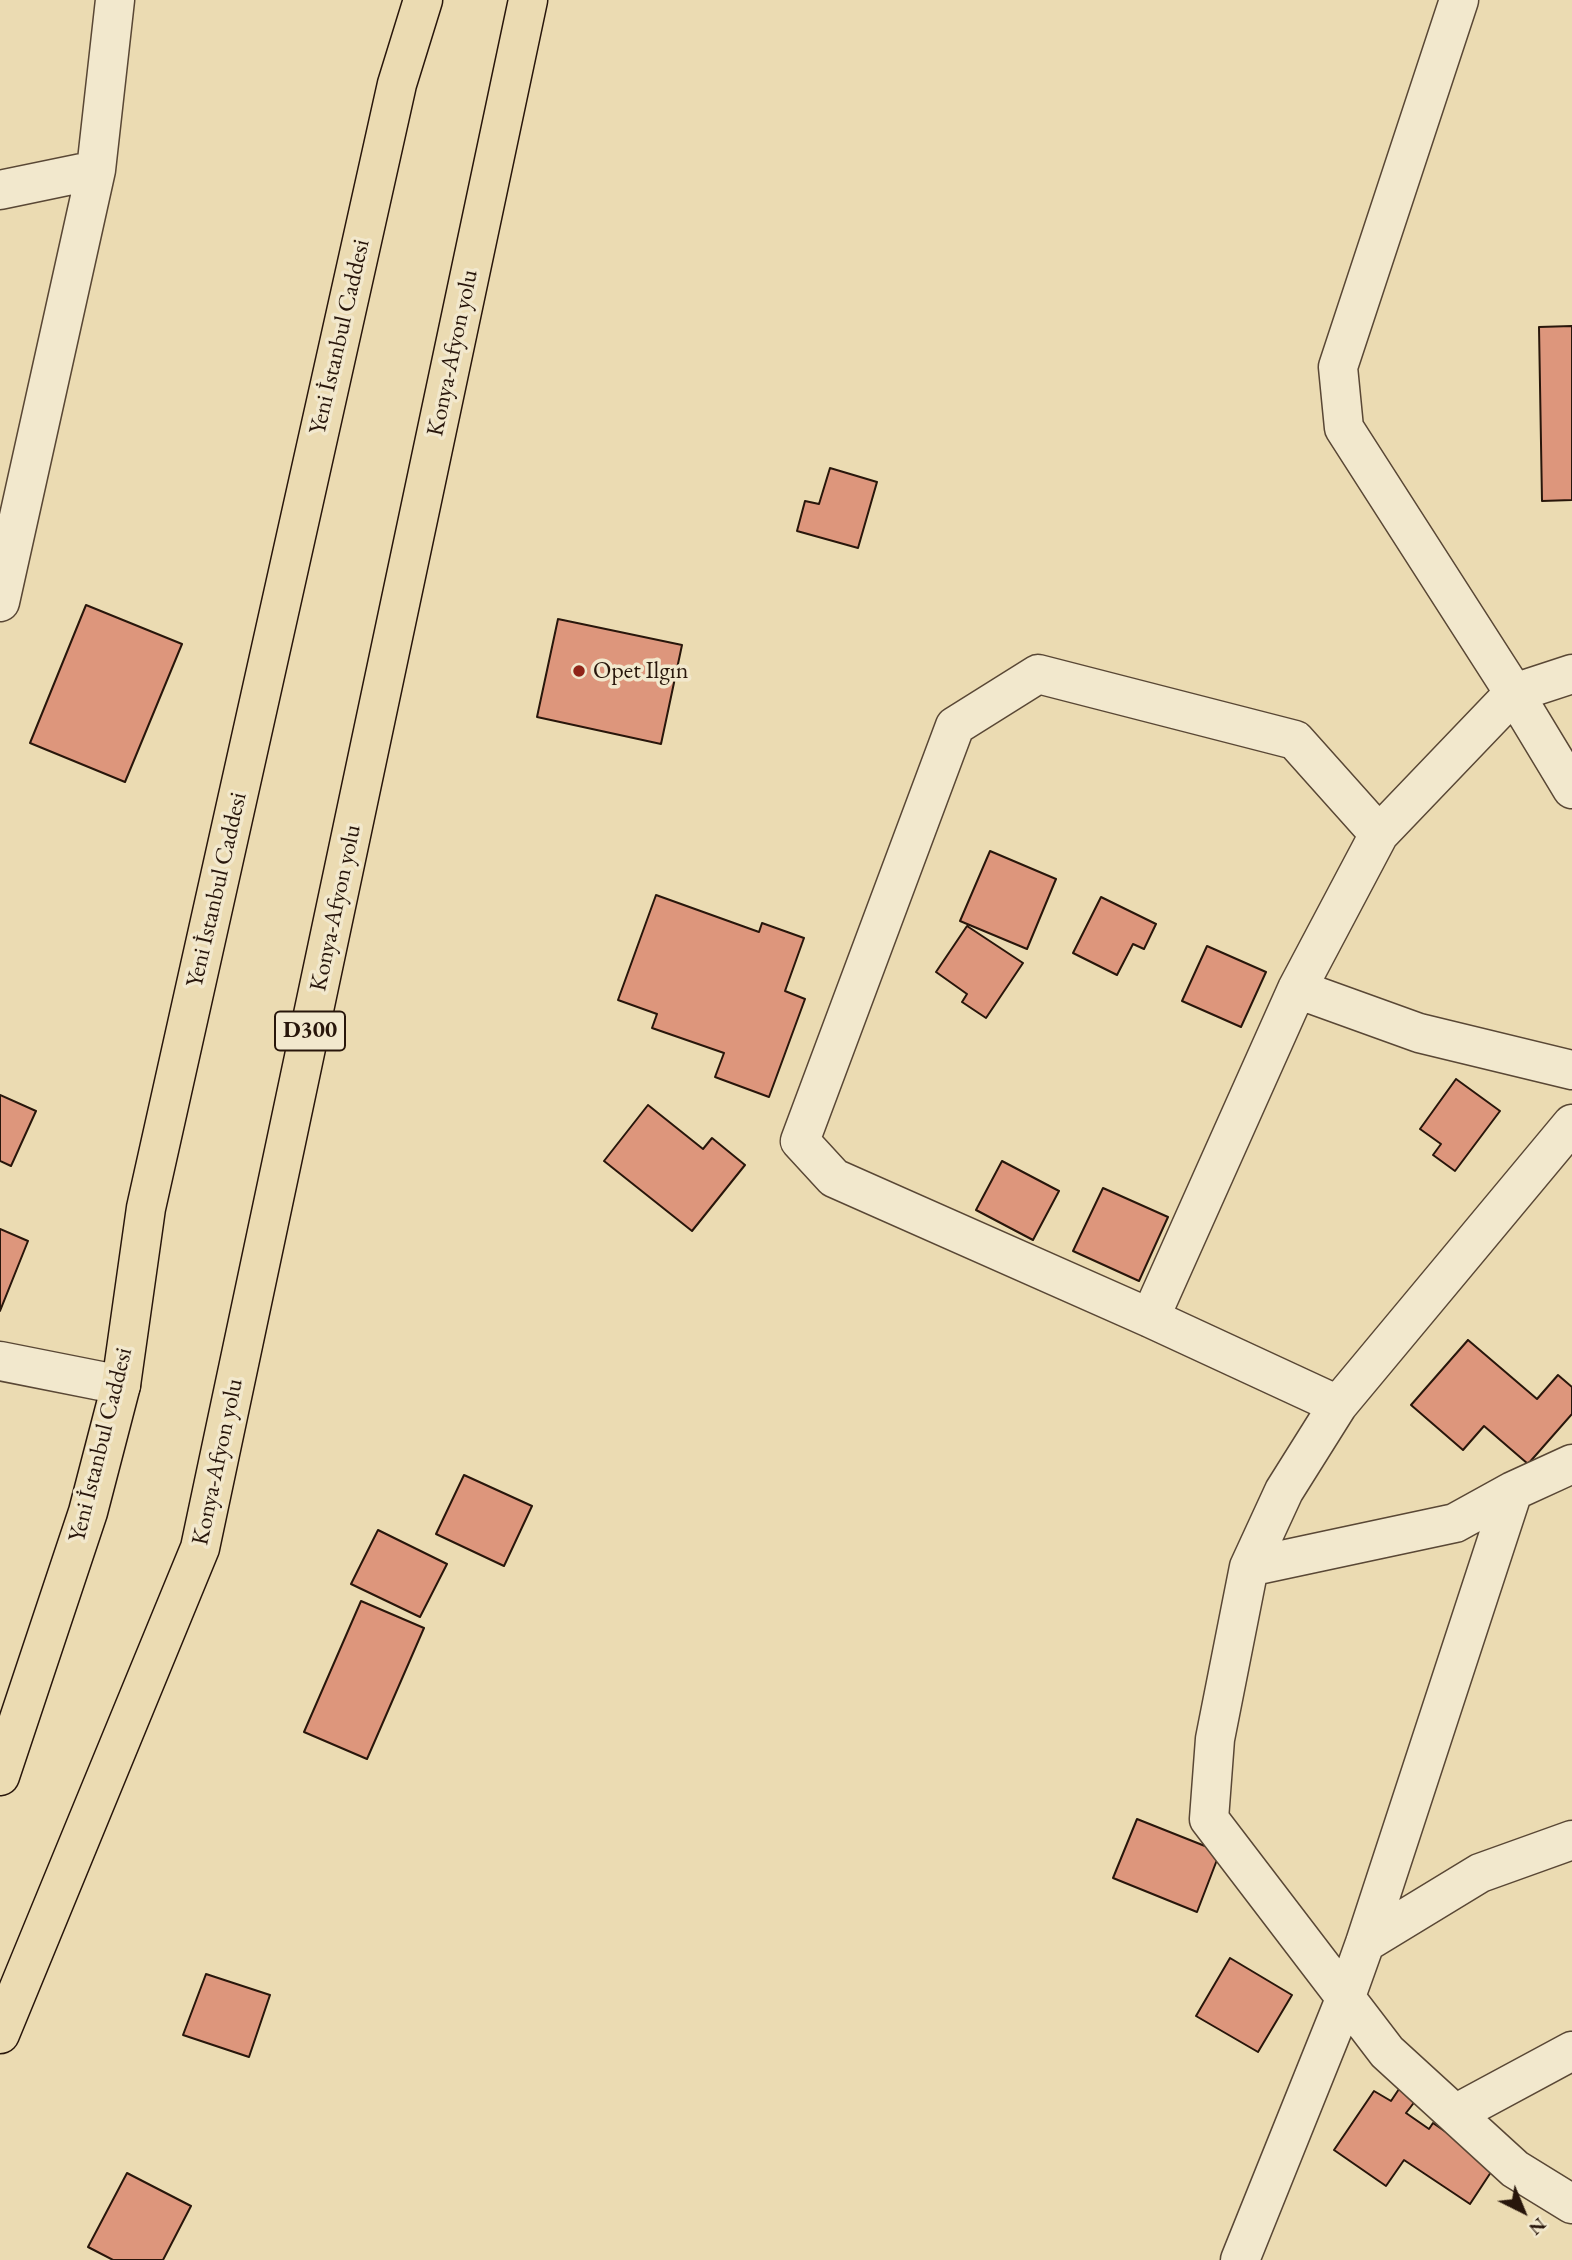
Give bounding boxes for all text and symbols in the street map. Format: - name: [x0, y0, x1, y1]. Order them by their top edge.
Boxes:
- street label: Yeni İstanbul Caddesi: [304, 237, 376, 437]
- street label: Konya-Afyon yolu: [421, 267, 485, 439]
- place label: Opet Ilgın: [593, 657, 688, 685]
- marker: Opet Ilgın: [571, 663, 587, 679]
- street label: Yeni İstanbul Caddesi: [181, 790, 253, 990]
- street label: Konya-Afyon yolu: [304, 822, 368, 994]
- road number: D300: [275, 1012, 345, 1050]
- street label: Yeni İstanbul Caddesi: [63, 1345, 139, 1545]
- street label: Konya-Afyon yolu: [186, 1376, 250, 1548]
- north arrow: [1488, 2176, 1558, 2246]
- text: N: [1524, 2212, 1552, 2241]

